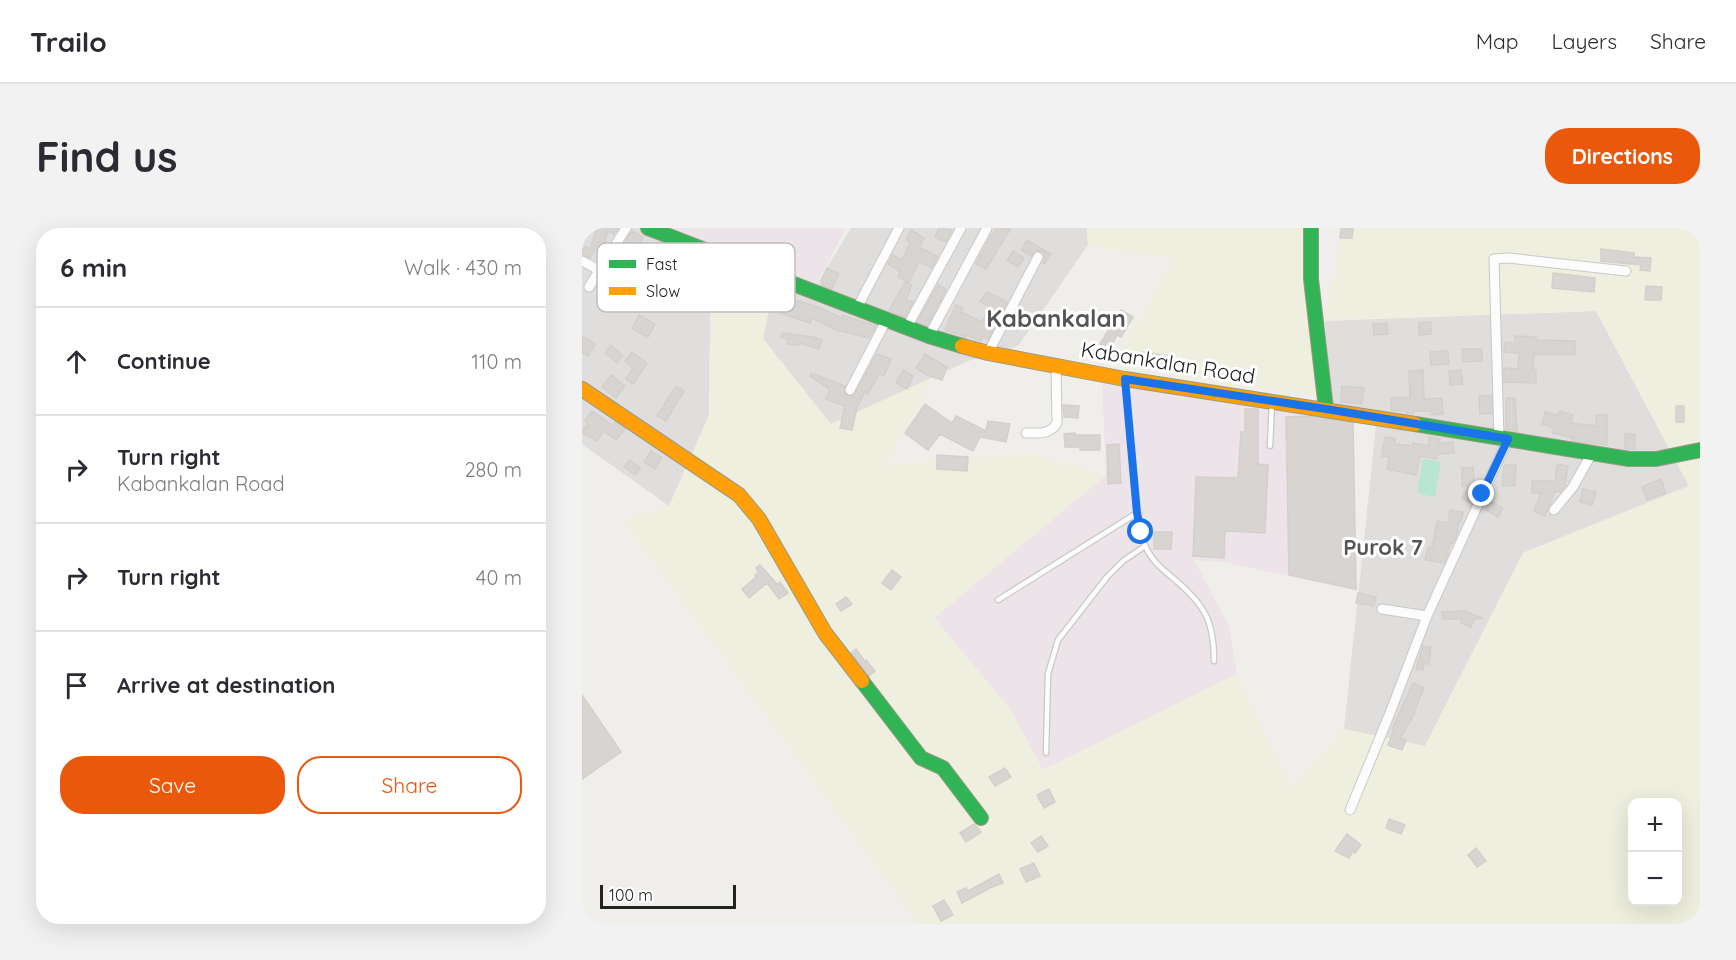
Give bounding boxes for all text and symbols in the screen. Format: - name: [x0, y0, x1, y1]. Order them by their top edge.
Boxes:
- text: Trailo: [30, 24, 107, 59]
- text: Map: [1476, 28, 1519, 54]
- text: Layers: [1552, 28, 1617, 54]
- text: Share: [1650, 28, 1706, 54]
- button: Directions: [1545, 128, 1700, 184]
- text: Find us: [36, 130, 178, 183]
- legend: [597, 243, 795, 312]
- text: 6 min: [60, 251, 127, 284]
- text: Fast: [646, 254, 677, 274]
- text: Walk · 430 m: [404, 255, 522, 280]
- text: Slow: [646, 281, 680, 301]
- district label: Kabankalan: [986, 303, 1126, 333]
- street label: Kabankalan Road: [1079, 335, 1257, 389]
- icon: ahead: [60, 345, 93, 378]
- text: Continue: [117, 347, 211, 375]
- text: 110 m: [472, 349, 522, 374]
- text: Turn right: [117, 443, 221, 471]
- icon: right: [60, 453, 93, 486]
- text: 280 m: [465, 457, 522, 482]
- text: Kabankalan Road: [117, 471, 285, 496]
- route end: [1468, 480, 1494, 506]
- route start: [1127, 518, 1153, 544]
- district label: Purok 7: [1343, 533, 1423, 561]
- icon: right: [60, 561, 93, 594]
- text: Turn right: [117, 563, 221, 591]
- text: 40 m: [476, 565, 522, 590]
- icon: arrive: [60, 669, 93, 702]
- text: Arrive at destination: [117, 671, 335, 699]
- button: Save: [60, 756, 285, 814]
- button: Share: [297, 756, 522, 814]
- map controls: [1628, 798, 1682, 906]
- button: +: [1628, 798, 1682, 852]
- button: −: [1628, 852, 1682, 906]
- scale bar: [600, 882, 736, 910]
- text: 100 m: [609, 885, 653, 905]

